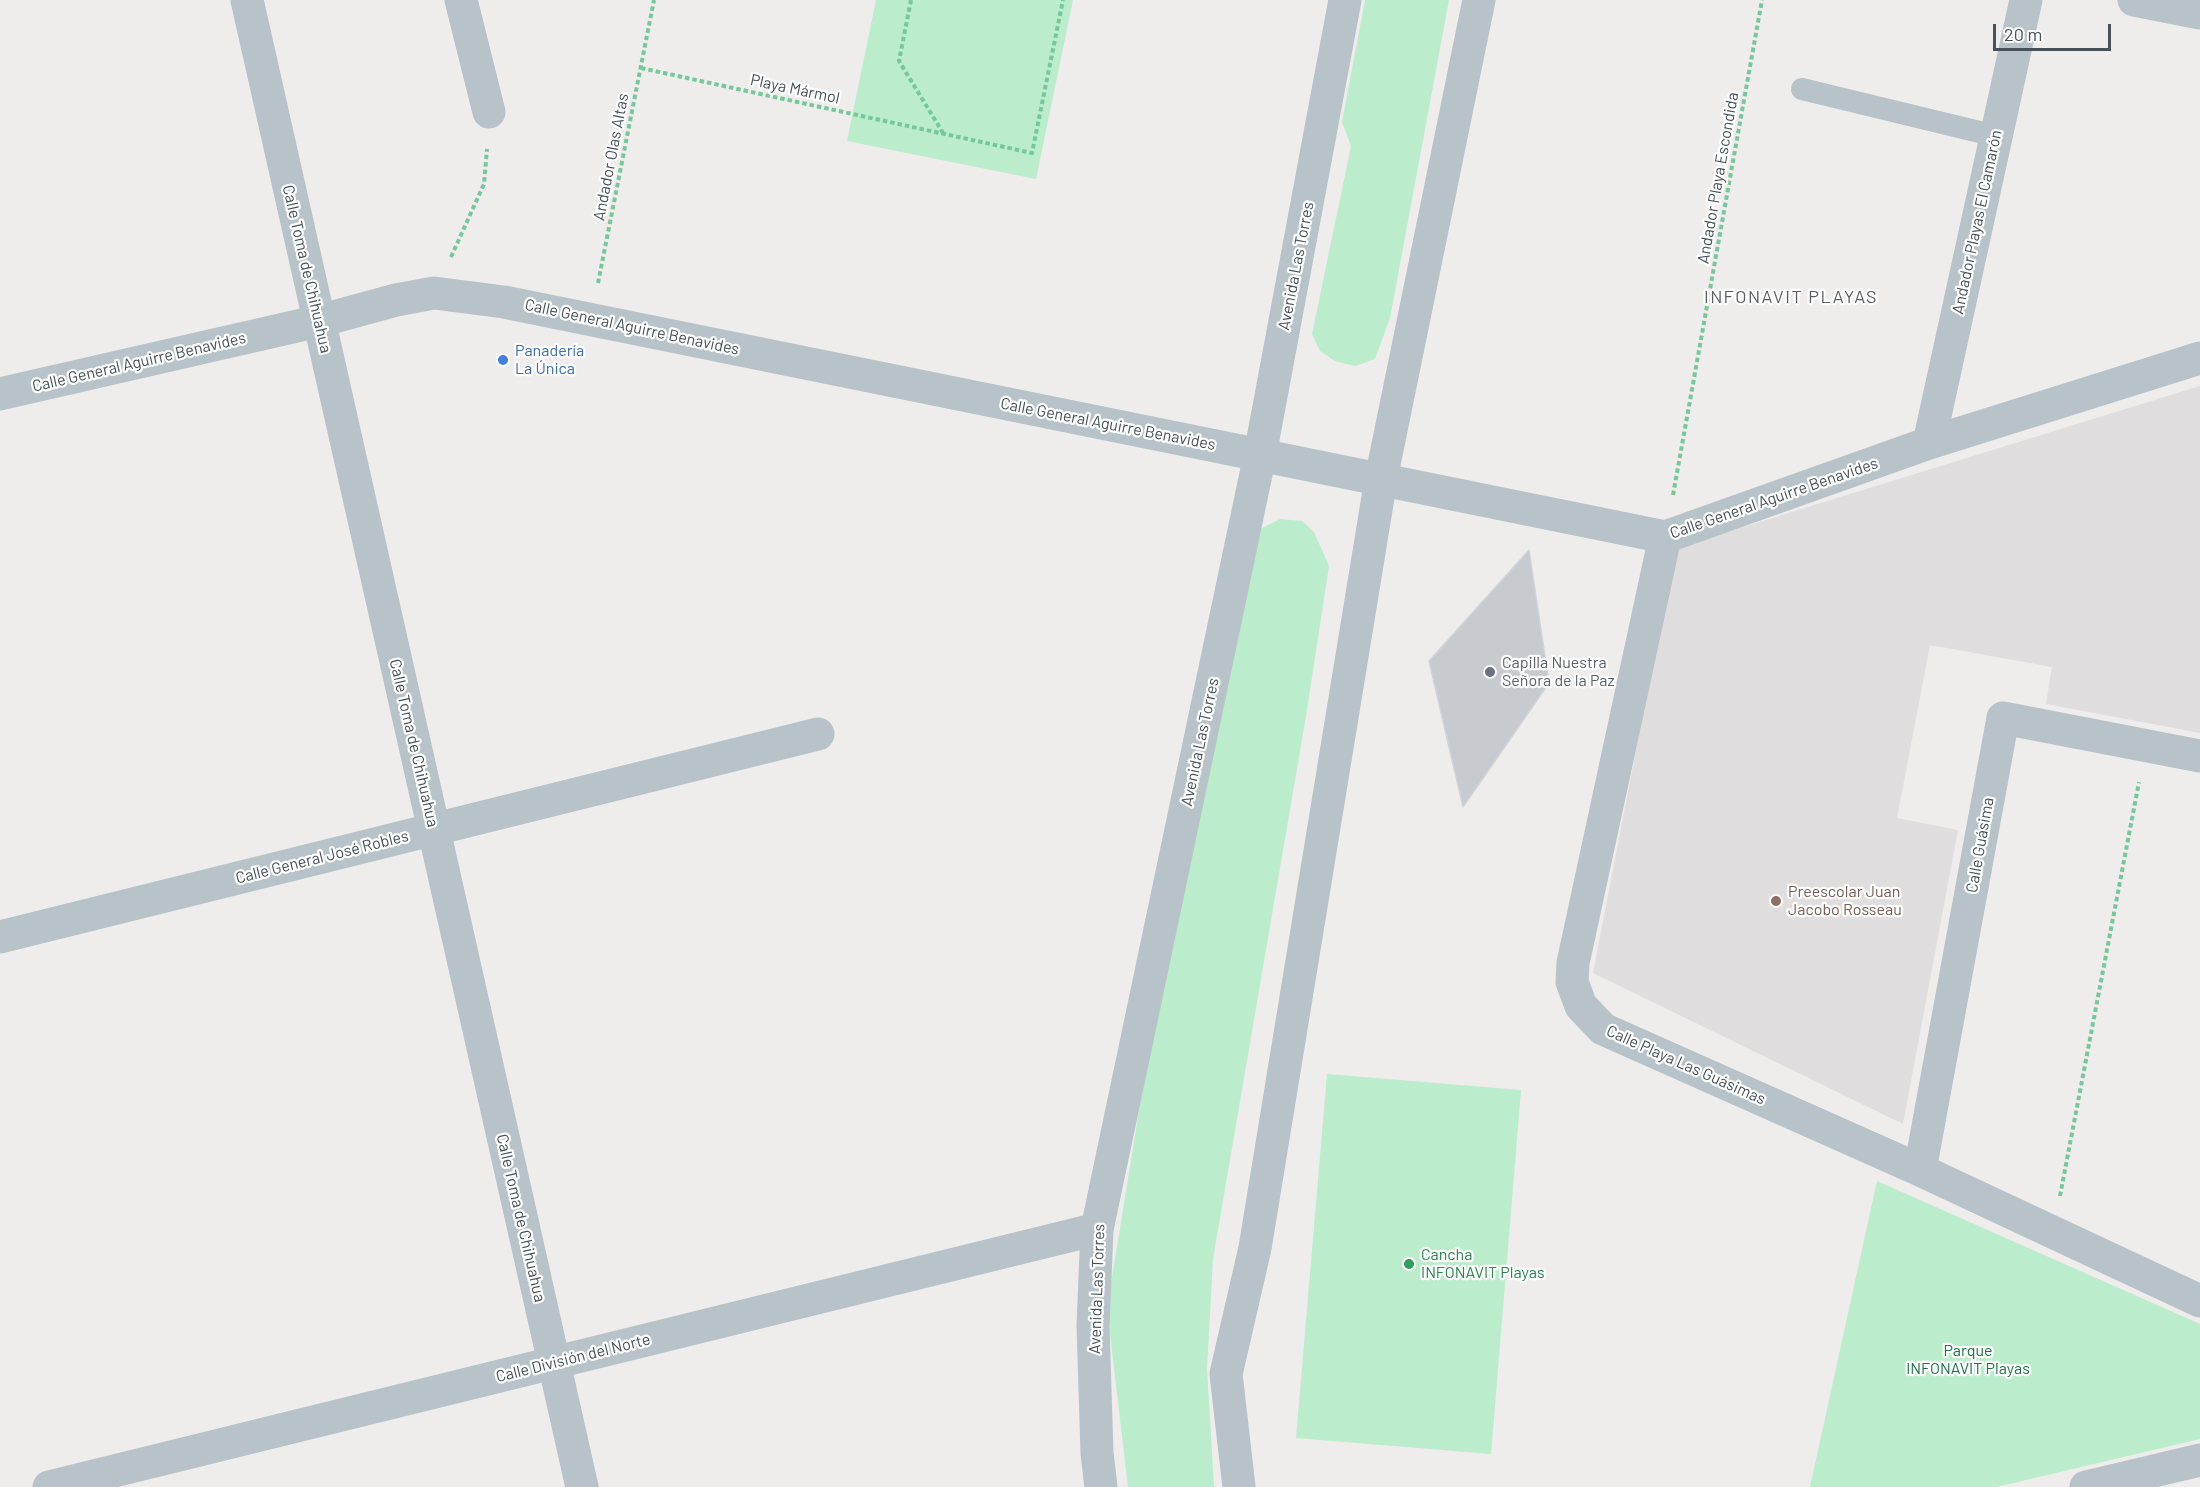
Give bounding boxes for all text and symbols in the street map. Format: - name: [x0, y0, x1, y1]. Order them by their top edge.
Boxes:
- scale bar: [1996, 12, 2114, 50]
- text: 20 m: [2004, 23, 2042, 45]
- street label: Playa Mármol: [749, 70, 841, 108]
- street label: Andador Playa Escondida: [1693, 91, 1743, 265]
- street label: Andador Olas Altas: [589, 92, 633, 222]
- street label: Andador Playas El Camarón: [1948, 128, 2006, 316]
- street label: Calle Toma de Chihuahua: [278, 183, 336, 355]
- street label: Avenida Las Torres: [1274, 200, 1318, 332]
- district label: INFONAVIT PLAYAS: [1704, 286, 1878, 308]
- street label: Calle General Aguirre Benavides: [523, 295, 741, 359]
- street label: Calle General Aguirre Benavides: [30, 328, 248, 396]
- place label: Panadería La Única: [515, 341, 584, 379]
- marker: Panadería La Única: [496, 353, 510, 367]
- street label: Calle General Aguirre Benavides: [999, 394, 1217, 454]
- street label: Calle General Aguirre Benavides: [1667, 453, 1881, 543]
- place label: Capilla Nuestra Señora de la Paz: [1502, 653, 1615, 691]
- street label: Calle Toma de Chihuahua: [385, 657, 443, 829]
- marker: Capilla Nuestra Señora de la Paz: [1483, 665, 1497, 679]
- street label: Avenida Las Torres: [1177, 676, 1223, 808]
- street label: Calle Guásima: [1962, 796, 1998, 894]
- street label: Calle General José Robles: [234, 826, 410, 888]
- place label: Preescolar Juan Jacobo Rosseau: [1788, 882, 1902, 920]
- marker: Preescolar Juan Jacobo Rosseau: [1769, 894, 1783, 908]
- street label: Calle Playa Las Guásimas: [1603, 1021, 1769, 1109]
- street label: Calle Toma de Chihuahua: [492, 1132, 550, 1304]
- street label: Avenida Las Torres: [1085, 1223, 1109, 1355]
- place label: Cancha INFONAVIT Playas: [1421, 1245, 1545, 1283]
- marker: Cancha INFONAVIT Playas: [1402, 1257, 1416, 1271]
- street label: Calle División del Norte: [494, 1330, 652, 1386]
- park label: Parque INFONAVIT Playas: [1906, 1341, 2030, 1379]

